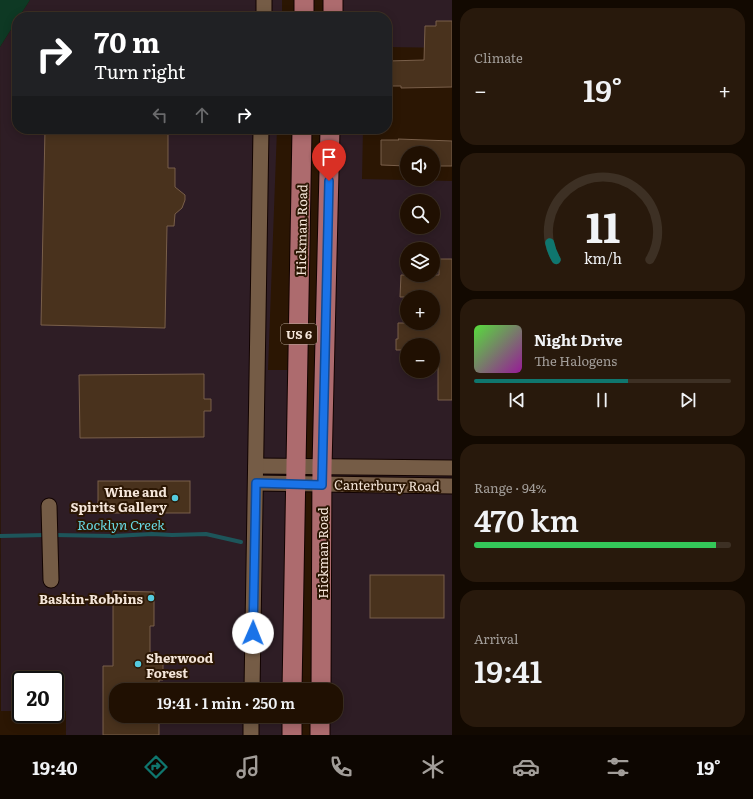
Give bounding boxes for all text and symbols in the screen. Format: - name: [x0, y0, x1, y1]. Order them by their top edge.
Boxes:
- text: 70 m: [94, 20, 160, 62]
- icon: right: [28, 28, 80, 80]
- text: Climate: [474, 48, 523, 67]
- text: Turn right: [94, 58, 185, 85]
- text: 19°: [583, 67, 622, 111]
- text: −: [474, 73, 487, 106]
- text: +: [718, 73, 731, 106]
- icon: left: [149, 104, 171, 126]
- icon: ahead: [191, 104, 213, 126]
- icon: right: [233, 104, 255, 126]
- pin: [312, 140, 346, 181]
- icon: arrive: [318, 146, 340, 168]
- map controls: [400, 146, 440, 378]
- button: sound: [400, 146, 440, 186]
- street label: Hickman Road: [291, 184, 311, 276]
- button: search: [400, 194, 440, 234]
- text: 11: [585, 194, 620, 256]
- button: layers: [400, 242, 440, 282]
- text: km/h: [583, 247, 622, 268]
- button: +: [400, 290, 440, 330]
- road number: US 6: [281, 324, 317, 344]
- text: Night Drive: [534, 328, 623, 351]
- button: −: [400, 338, 440, 378]
- text: The Halogens: [534, 351, 617, 370]
- icon: previous: [506, 389, 528, 411]
- icon: pause: [591, 389, 613, 411]
- icon: next: [677, 389, 699, 411]
- street label: Canterbury Road: [334, 475, 440, 495]
- text: Range · 94%: [474, 478, 547, 497]
- place label: Wine and Spirits Gallery: [71, 482, 167, 516]
- marker: Wine and Spirits Gallery: [170, 493, 180, 503]
- text: 470 km: [474, 497, 579, 541]
- street label: Hickman Road: [313, 507, 332, 599]
- water label: Rocklyn Creek: [77, 514, 165, 534]
- place label: Baskin-Robbins: [39, 589, 144, 608]
- marker: Baskin-Robbins: [146, 593, 156, 603]
- position arrow: [232, 612, 274, 654]
- text: Arrival: [474, 629, 518, 648]
- place label: Sherwood Forest: [146, 648, 214, 682]
- text: 19:41: [474, 648, 542, 692]
- marker: Sherwood Forest: [133, 659, 143, 669]
- speed limit sign: 20: [12, 671, 64, 723]
- text: 19:41 · 1 min · 250 m: [157, 691, 295, 714]
- icon: directions: [142, 753, 170, 781]
- icon: music: [234, 753, 262, 781]
- icon: phone: [327, 753, 355, 781]
- icon: climate: [419, 753, 447, 781]
- icon: car: [512, 753, 540, 781]
- icon: filters: [604, 753, 632, 781]
- text: 19:40: [32, 754, 78, 781]
- text: 19°: [697, 754, 721, 781]

